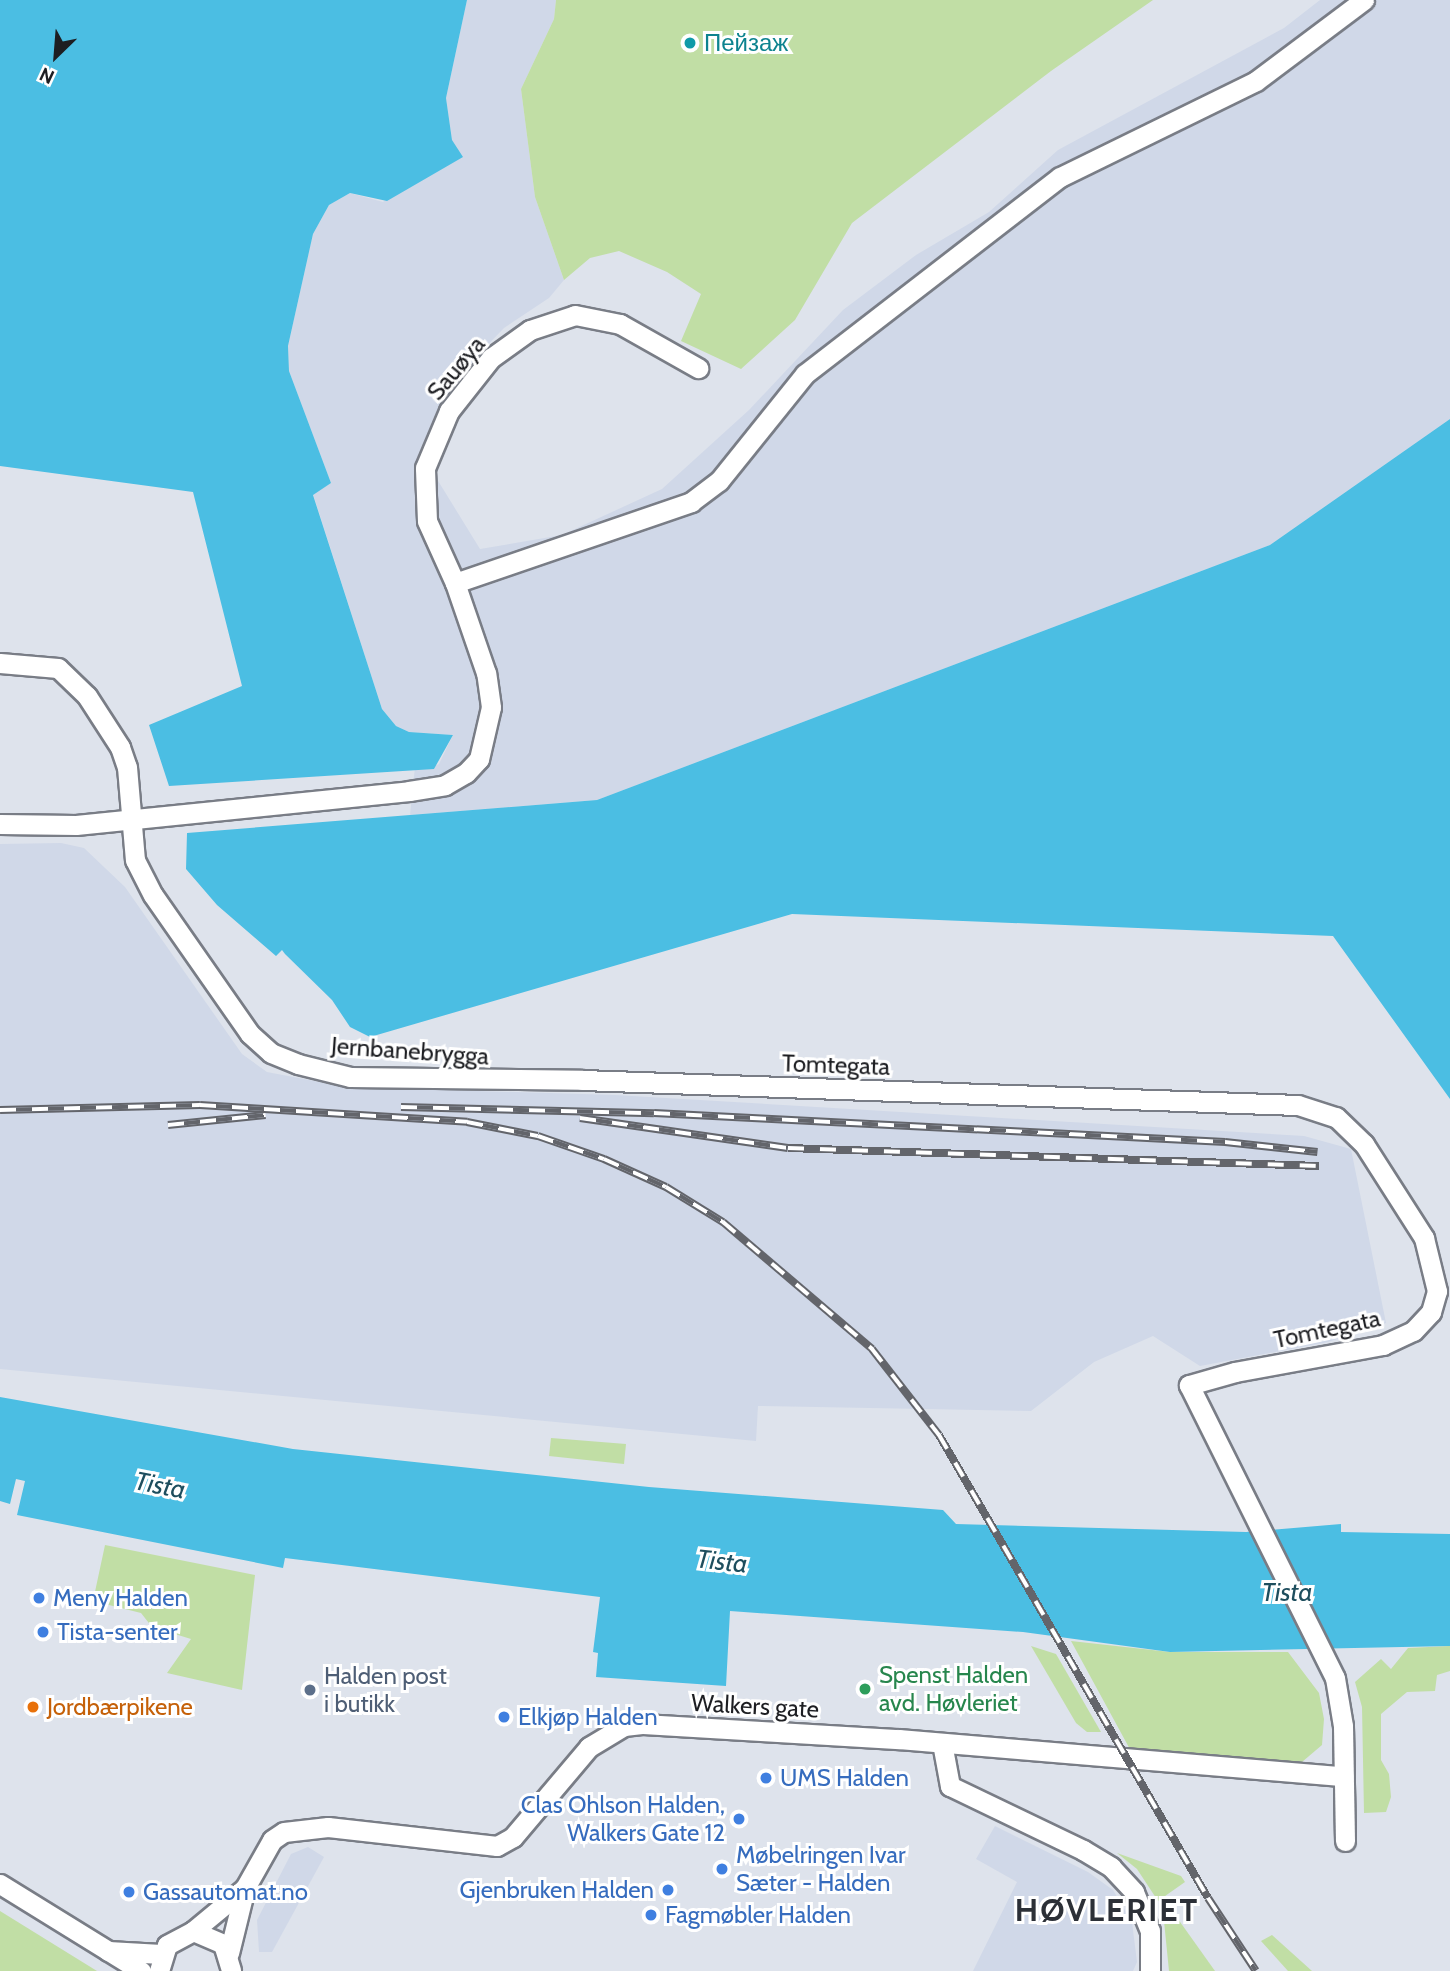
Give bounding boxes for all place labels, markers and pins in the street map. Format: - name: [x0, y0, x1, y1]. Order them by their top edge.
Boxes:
- place label: Пейзаж: [704, 29, 788, 57]
- marker: Пейзаж: [682, 35, 698, 51]
- place label: Meny Halden: [53, 1584, 188, 1612]
- marker: Meny Halden: [31, 1590, 47, 1606]
- place label: Tista-senter: [57, 1618, 178, 1646]
- marker: Tista-senter: [35, 1624, 51, 1640]
- place label: Spenst Halden avd. Høvleriet: [879, 1661, 1028, 1717]
- place label: Halden post i butikk: [324, 1662, 447, 1718]
- marker: Spenst Halden avd. Høvleriet: [857, 1681, 873, 1697]
- marker: Halden post i butikk: [302, 1682, 318, 1698]
- place label: Jordbærpikene: [47, 1693, 193, 1721]
- marker: Jordbærpikene: [25, 1699, 41, 1715]
- place label: Elkjøp Halden: [518, 1703, 658, 1731]
- marker: Elkjøp Halden: [496, 1709, 512, 1725]
- place label: UMS Halden: [780, 1764, 909, 1792]
- marker: UMS Halden: [758, 1770, 774, 1786]
- place label: Clas Ohlson Halden, Walkers Gate 12: [521, 1791, 725, 1847]
- marker: Clas Ohlson Halden, Walkers Gate 12: [731, 1811, 747, 1827]
- place label: Møbelringen Ivar Sæter - Halden: [736, 1841, 905, 1897]
- marker: Møbelringen Ivar Sæter - Halden: [714, 1861, 730, 1877]
- place label: Gjenbruken Halden: [460, 1876, 654, 1904]
- place label: Gassautomat.no: [143, 1878, 308, 1906]
- marker: Gjenbruken Halden: [660, 1882, 676, 1898]
- marker: Gassautomat.no: [121, 1884, 137, 1900]
- place label: Fagmøbler Halden: [665, 1901, 851, 1929]
- marker: Fagmøbler Halden: [643, 1907, 659, 1923]

